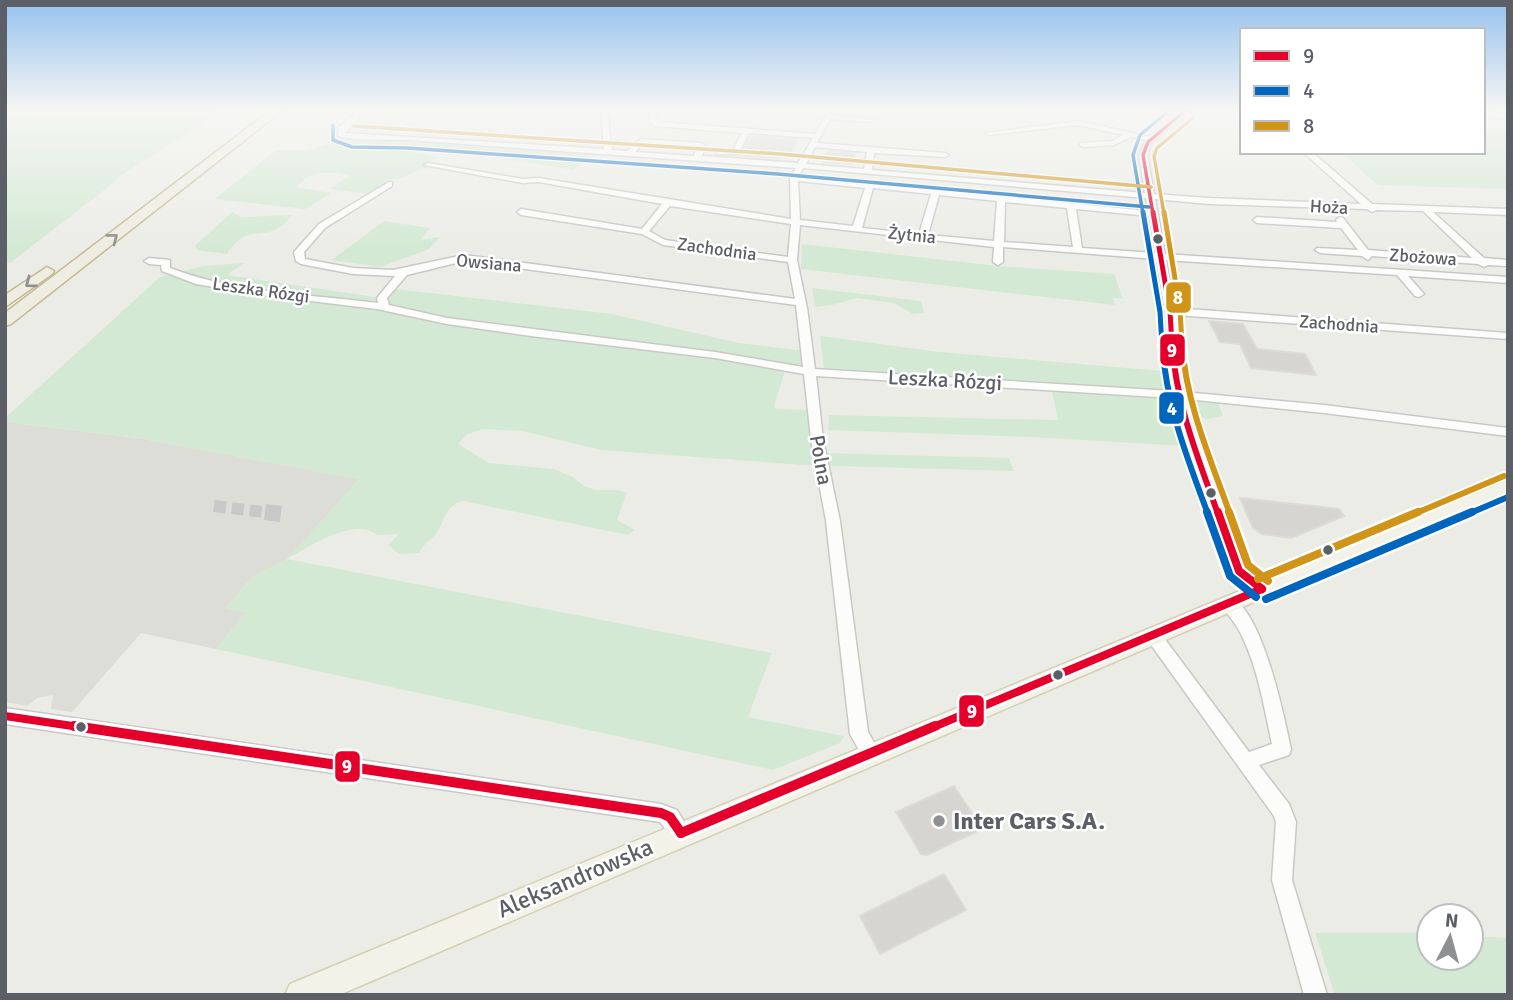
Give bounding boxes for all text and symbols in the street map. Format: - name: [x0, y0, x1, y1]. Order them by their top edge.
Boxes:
- legend: [1240, 28, 1485, 154]
- text: 9: [1303, 43, 1314, 69]
- text: 4: [1303, 78, 1314, 104]
- text: 8: [1303, 113, 1314, 139]
- street label: Hoża: [1309, 195, 1349, 219]
- street label: Żytnia: [887, 222, 937, 248]
- unlabelled marker: [1151, 232, 1165, 246]
- street label: Zachodnia: [676, 233, 758, 265]
- one-way arrow: [105, 234, 117, 247]
- street label: Zbożowa: [1389, 244, 1457, 270]
- street label: Owsiana: [455, 249, 523, 277]
- street label: Leszka Rózgi: [211, 272, 311, 308]
- one-way arrow: [26, 275, 38, 288]
- line badge: 8: [1165, 281, 1192, 314]
- text: 8: [1173, 286, 1183, 310]
- street label: Zachodnia: [1298, 310, 1380, 338]
- line badge: 9: [1159, 333, 1186, 367]
- text: 9: [1167, 339, 1177, 363]
- street label: Leszka Rózgi: [887, 364, 1003, 396]
- line badge: 4: [1158, 391, 1185, 425]
- text: 4: [1167, 397, 1177, 421]
- street label: Polna: [804, 433, 838, 487]
- unlabelled marker: [1204, 486, 1218, 500]
- unlabelled marker: [1321, 543, 1335, 557]
- unlabelled marker: [1051, 668, 1065, 682]
- line badge: 9: [958, 694, 985, 728]
- text: 9: [967, 700, 977, 724]
- unlabelled marker: [74, 720, 88, 734]
- line badge: 9: [334, 750, 361, 783]
- text: 9: [342, 755, 352, 779]
- place label: Inter Cars S.A.: [953, 806, 1105, 836]
- marker: Inter Cars S.A.: [931, 813, 947, 829]
- street label: Aleksandrowska: [493, 832, 657, 924]
- north arrow: [1415, 902, 1485, 972]
- text: N: [1444, 908, 1459, 934]

